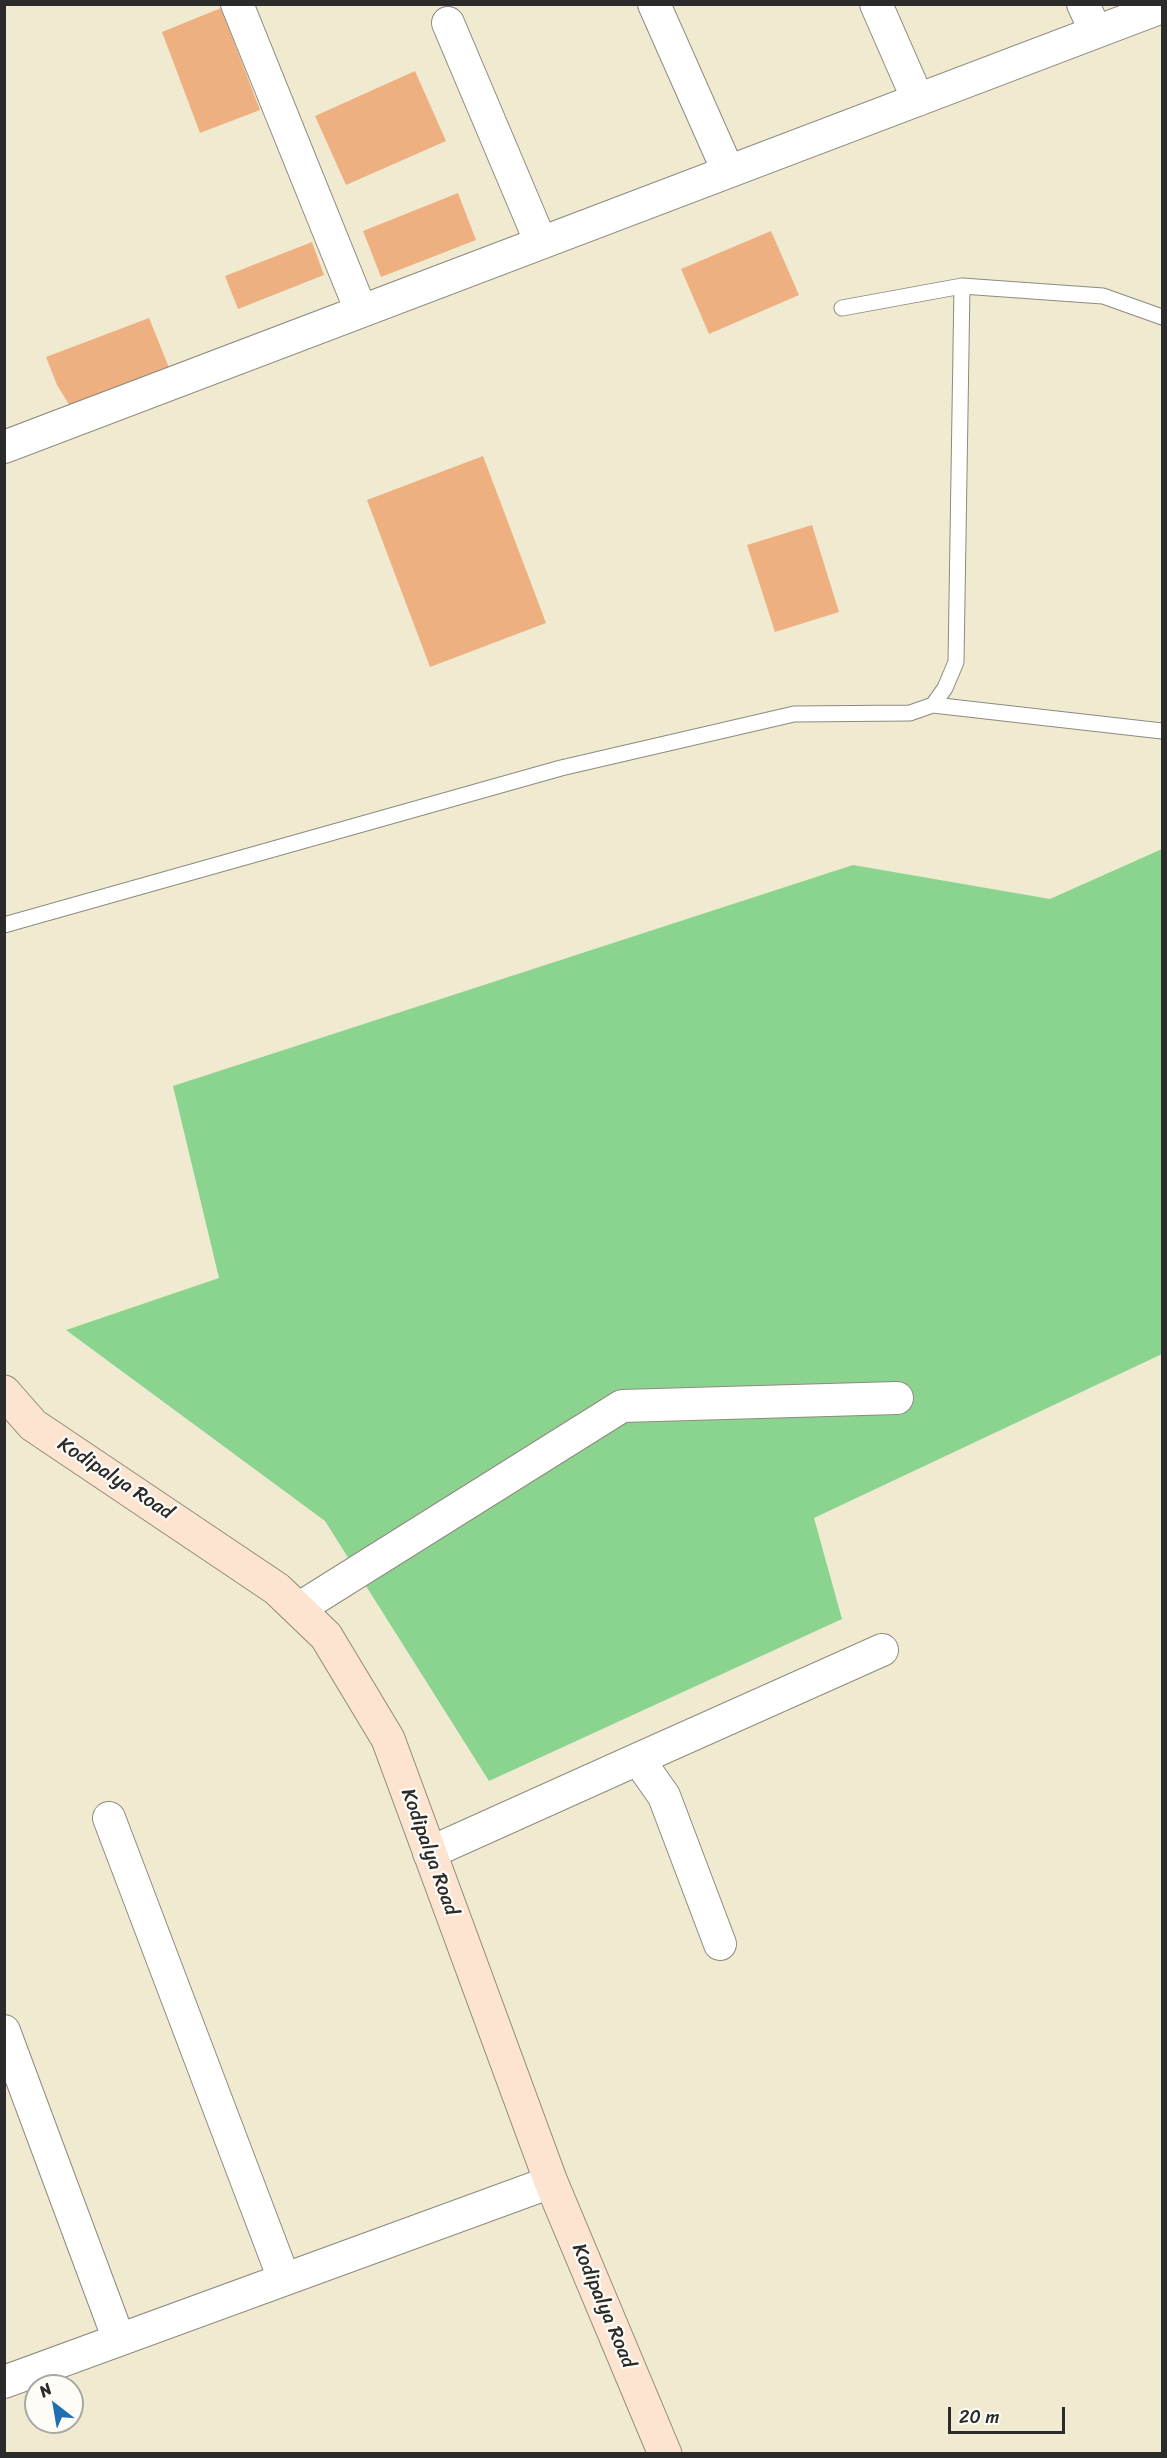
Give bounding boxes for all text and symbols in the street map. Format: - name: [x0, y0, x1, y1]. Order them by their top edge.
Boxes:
- street label: Kodipalya Road: [53, 1433, 177, 1525]
- street label: Kodipalya Road: [395, 1785, 463, 1919]
- street label: Kodipalya Road: [566, 2240, 640, 2372]
- north arrow: [24, 2374, 84, 2434]
- text: N: [33, 2375, 58, 2405]
- scale bar: [951, 2395, 1068, 2433]
- text: 20 m: [959, 2401, 999, 2433]

